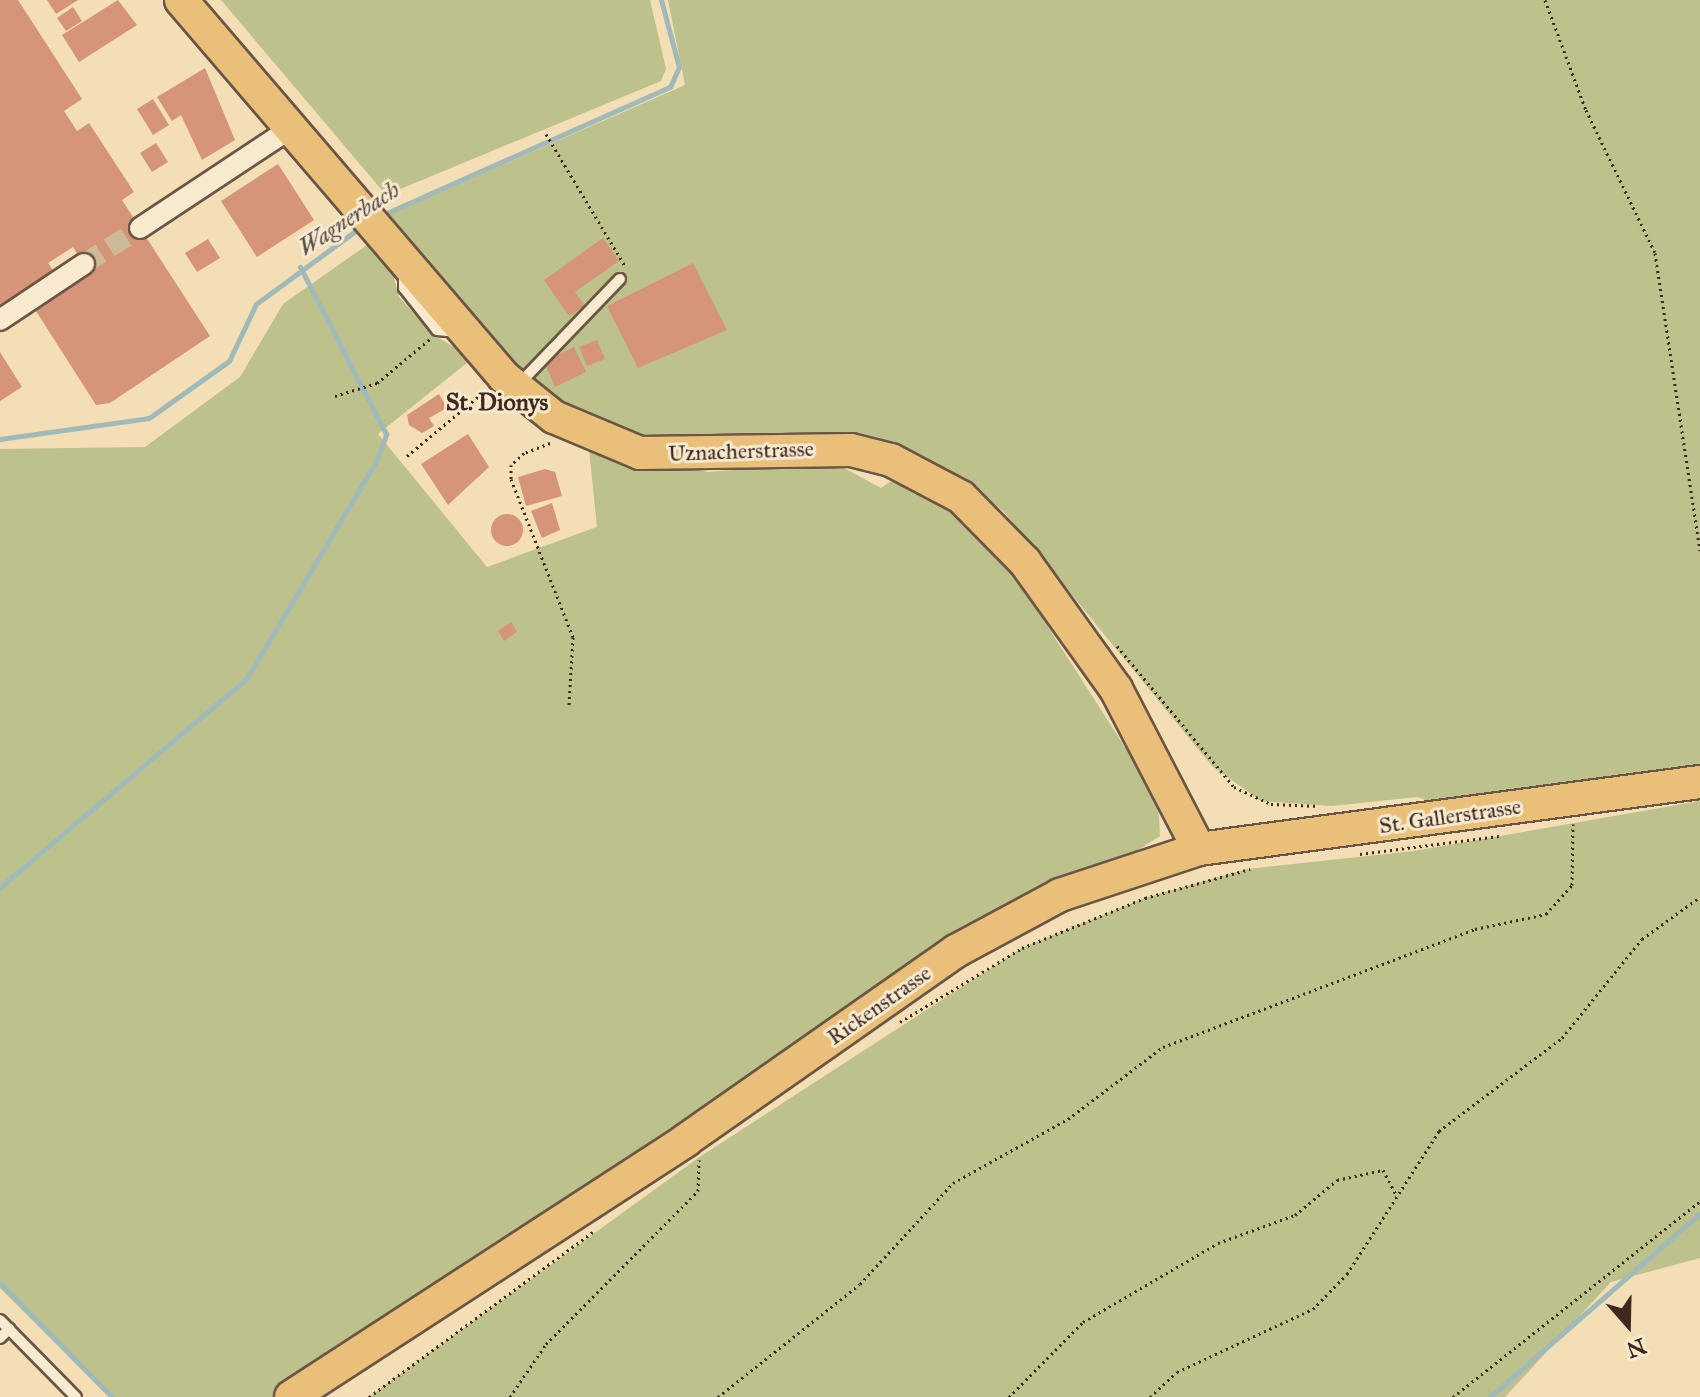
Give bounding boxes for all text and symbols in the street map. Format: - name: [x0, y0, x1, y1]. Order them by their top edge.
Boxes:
- water label: Wagnerbach: [293, 176, 405, 262]
- district label: St. Dionys: [446, 389, 548, 417]
- street label: Uznacherstrasse: [668, 435, 814, 467]
- street label: St. Gallerstrasse: [1377, 793, 1523, 839]
- street label: Rickenstrasse: [822, 960, 936, 1050]
- north arrow: [1588, 1285, 1668, 1365]
- text: N: [1623, 1332, 1650, 1364]

